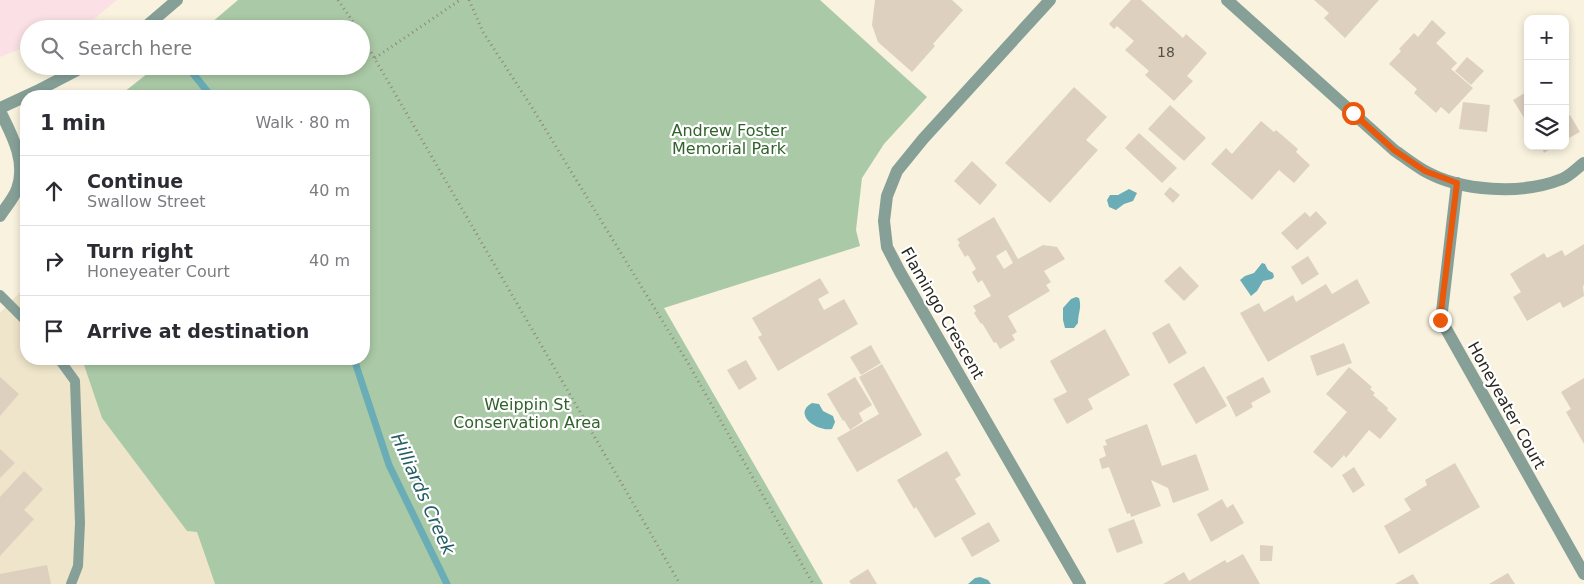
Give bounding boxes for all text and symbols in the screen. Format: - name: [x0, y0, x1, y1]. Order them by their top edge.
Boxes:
- map controls: [1524, 15, 1569, 150]
- button: +: [1524, 15, 1569, 60]
- search box: [20, 20, 370, 75]
- icon: search: [38, 34, 66, 62]
- text: Search here: [78, 37, 192, 59]
- house number: 18: [1157, 44, 1175, 60]
- button: −: [1524, 60, 1569, 105]
- route start: [1342, 102, 1365, 125]
- button: layers: [1524, 105, 1569, 150]
- text: 1 min: [40, 111, 106, 135]
- text: Walk · 80 m: [255, 113, 350, 132]
- park label: Andrew Foster Memorial Park: [672, 121, 787, 158]
- text: Continue: [87, 170, 183, 192]
- icon: ahead: [40, 177, 68, 205]
- text: 40 m: [309, 181, 350, 200]
- text: Swallow Street: [87, 192, 206, 211]
- text: Turn right: [87, 240, 193, 262]
- street label: Flamingo Crescent: [897, 244, 988, 383]
- icon: right: [40, 247, 68, 275]
- text: 40 m: [309, 251, 350, 270]
- text: Honeyeater Court: [87, 262, 230, 281]
- route end: [1429, 309, 1452, 332]
- icon: arrive: [40, 317, 68, 345]
- text: Arrive at destination: [87, 320, 309, 342]
- street label: Honeyeater Court: [1464, 338, 1549, 472]
- park label: Weippin St Conservation Area: [453, 395, 601, 432]
- water label: Hilliards Creek: [387, 430, 460, 559]

